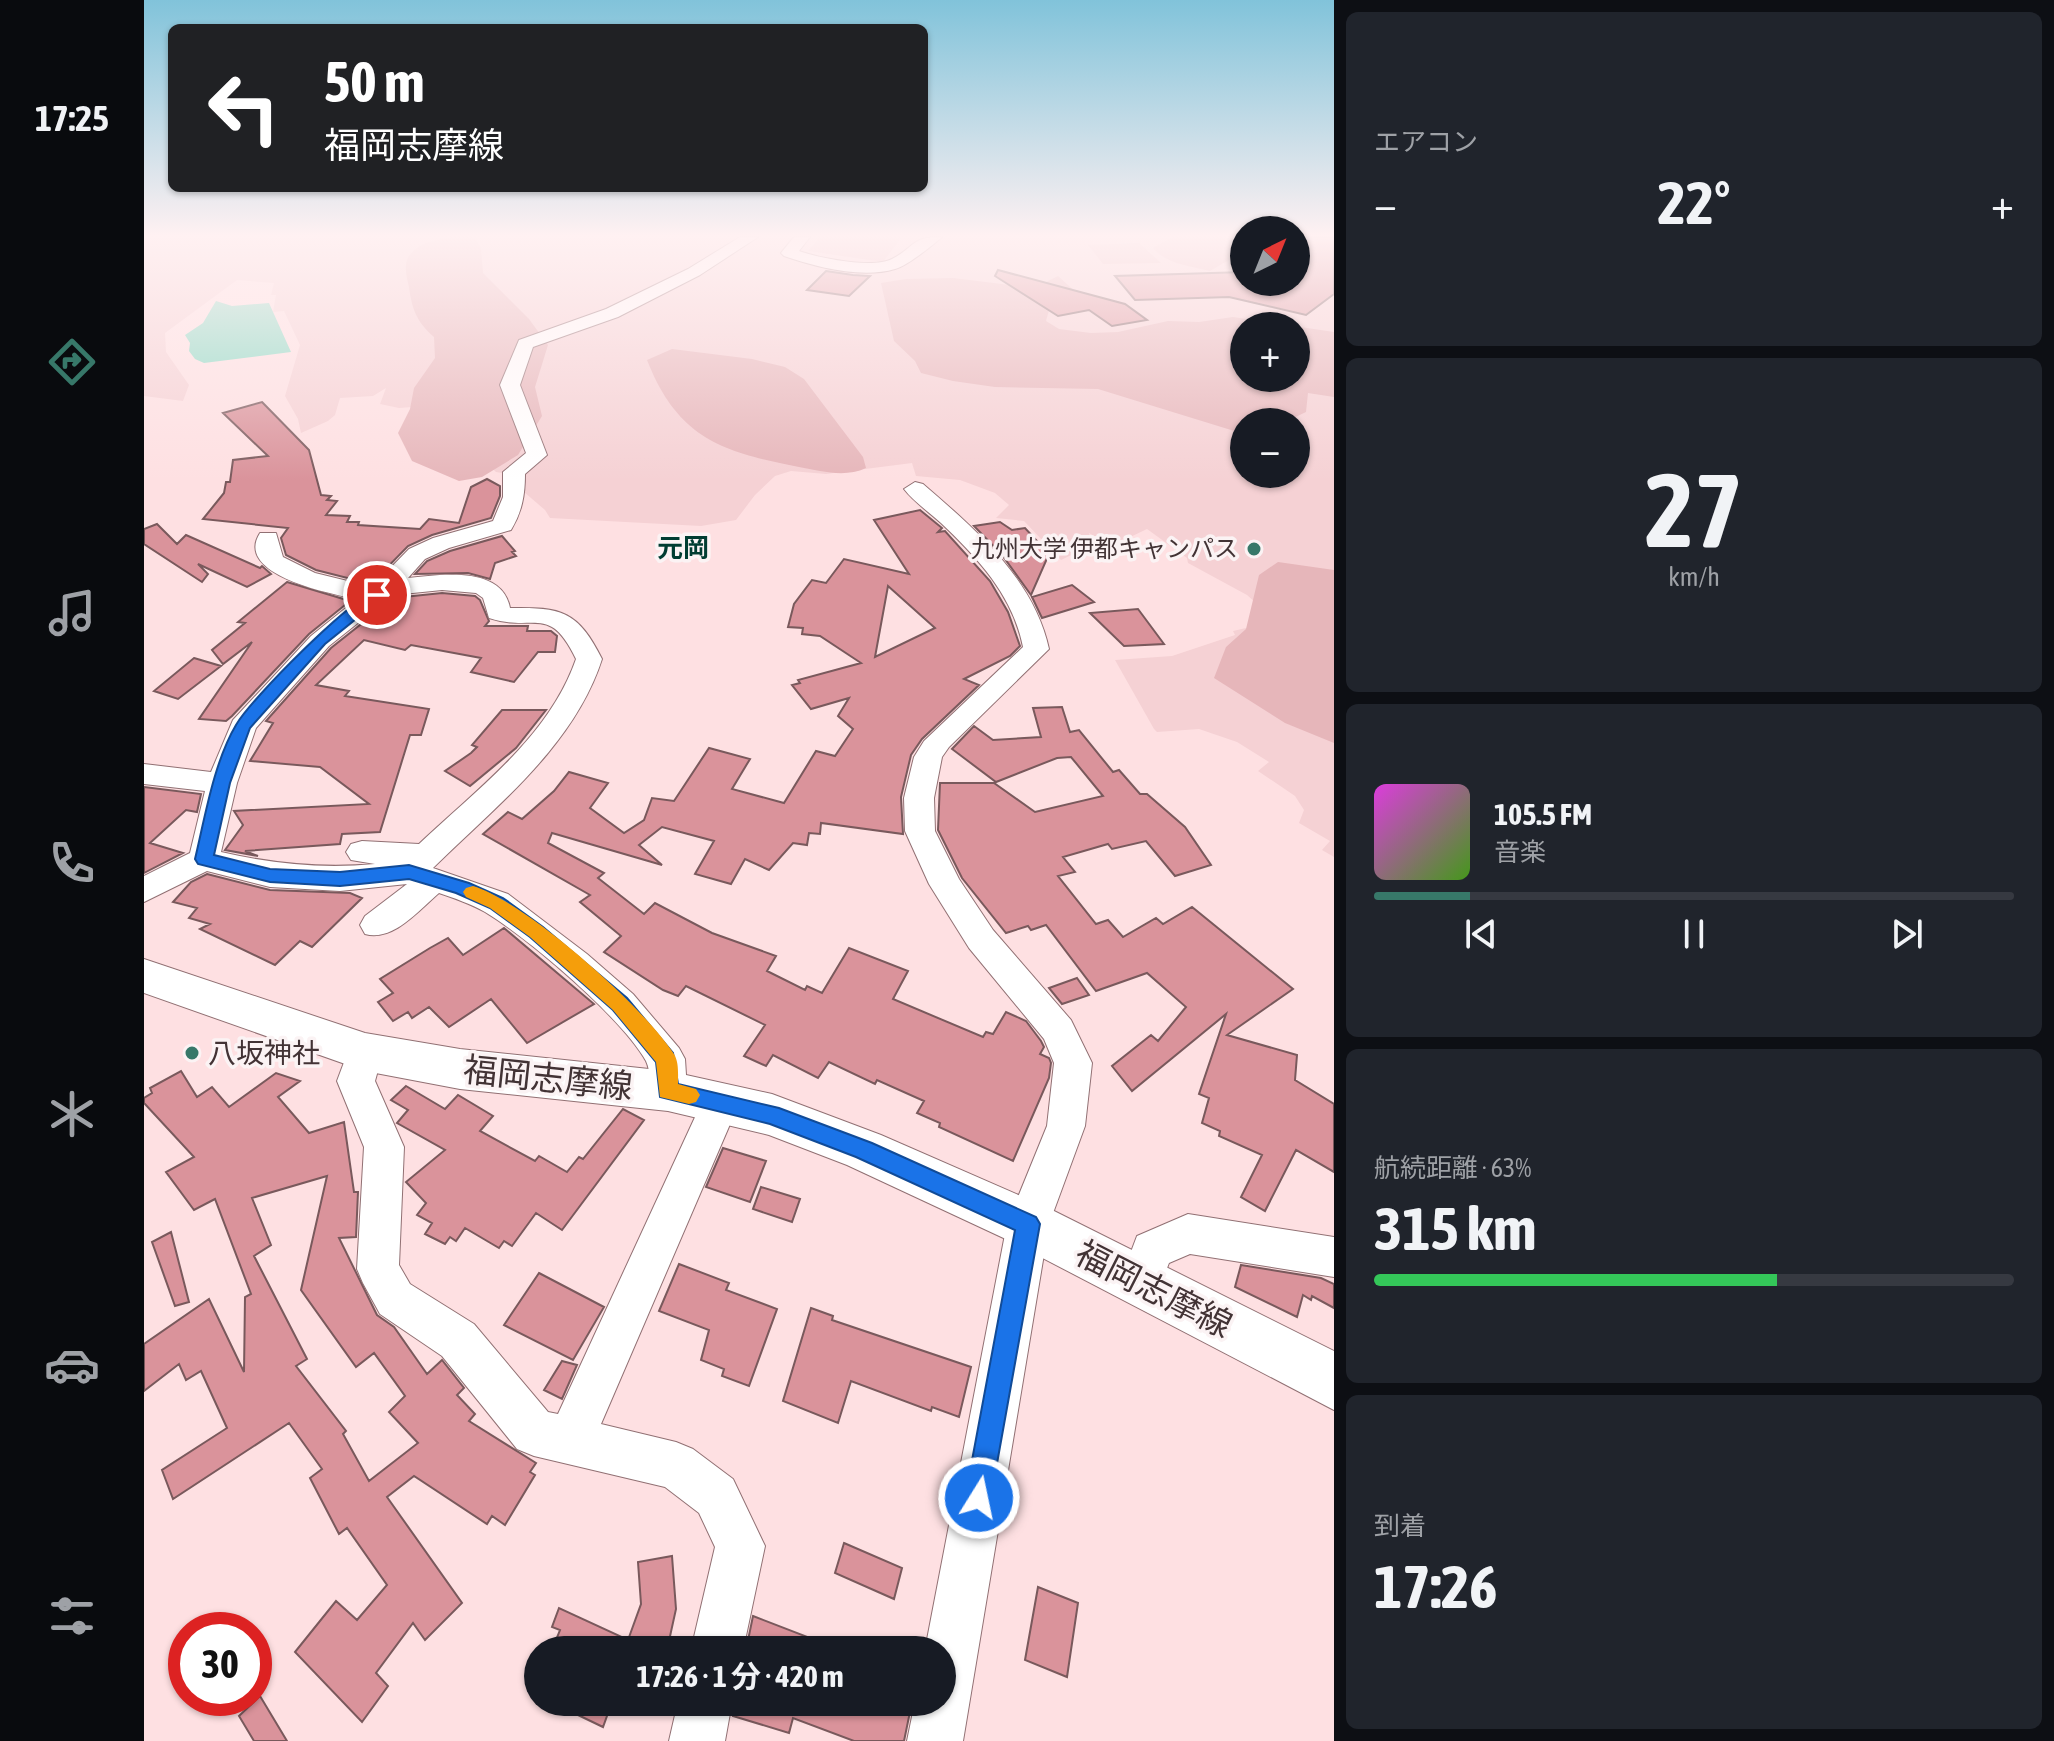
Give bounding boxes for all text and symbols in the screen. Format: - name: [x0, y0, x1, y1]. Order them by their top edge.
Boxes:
- text: 50 m: [324, 50, 425, 114]
- icon: left: [192, 56, 296, 160]
- text: 17:25: [35, 97, 109, 139]
- text: 福岡志摩線: [324, 124, 504, 166]
- text: エアコン: [1374, 127, 1478, 157]
- text: 22°: [1658, 168, 1730, 237]
- text: −: [1374, 178, 1397, 228]
- text: +: [1991, 178, 2014, 228]
- north arrow: [1230, 216, 1310, 296]
- map controls: [1230, 216, 1310, 488]
- button: +: [1230, 312, 1310, 392]
- icon: directions: [44, 334, 100, 390]
- button: −: [1230, 408, 1310, 488]
- text: 27: [1645, 450, 1743, 569]
- district label: 元岡: [657, 533, 709, 563]
- place label: 九州大学 伊都キャンパス: [971, 535, 1238, 562]
- marker: 九州大学 伊都キャンパス: [1245, 540, 1263, 558]
- pin: [343, 561, 411, 629]
- text: km/h: [1668, 562, 1720, 592]
- icon: arrive: [355, 573, 399, 617]
- icon: music: [44, 585, 100, 641]
- text: 105.5 FM: [1494, 797, 1592, 831]
- icon: phone: [44, 835, 100, 891]
- text: 音楽: [1494, 837, 1546, 867]
- icon: previous: [1459, 912, 1503, 956]
- icon: pause: [1672, 912, 1716, 956]
- icon: next: [1885, 912, 1929, 956]
- place label: 八坂神社: [208, 1037, 320, 1069]
- marker: 八坂神社: [183, 1044, 201, 1062]
- street label: 福岡志摩線: [461, 1049, 635, 1106]
- icon: climate: [44, 1086, 100, 1142]
- text: 航続距離 · 63%: [1374, 1153, 1531, 1183]
- text: 315 km: [1374, 1194, 1536, 1263]
- street label: 福岡志摩線: [1070, 1233, 1239, 1345]
- icon: car: [44, 1337, 100, 1393]
- position arrow: [937, 1456, 1021, 1540]
- text: 到着: [1374, 1511, 1426, 1541]
- text: 17:26: [1374, 1552, 1497, 1621]
- icon: filters: [44, 1588, 100, 1644]
- speed limit sign: 30: [168, 1612, 272, 1716]
- text: 17:26 · 1 分 · 420 m: [636, 1659, 844, 1693]

